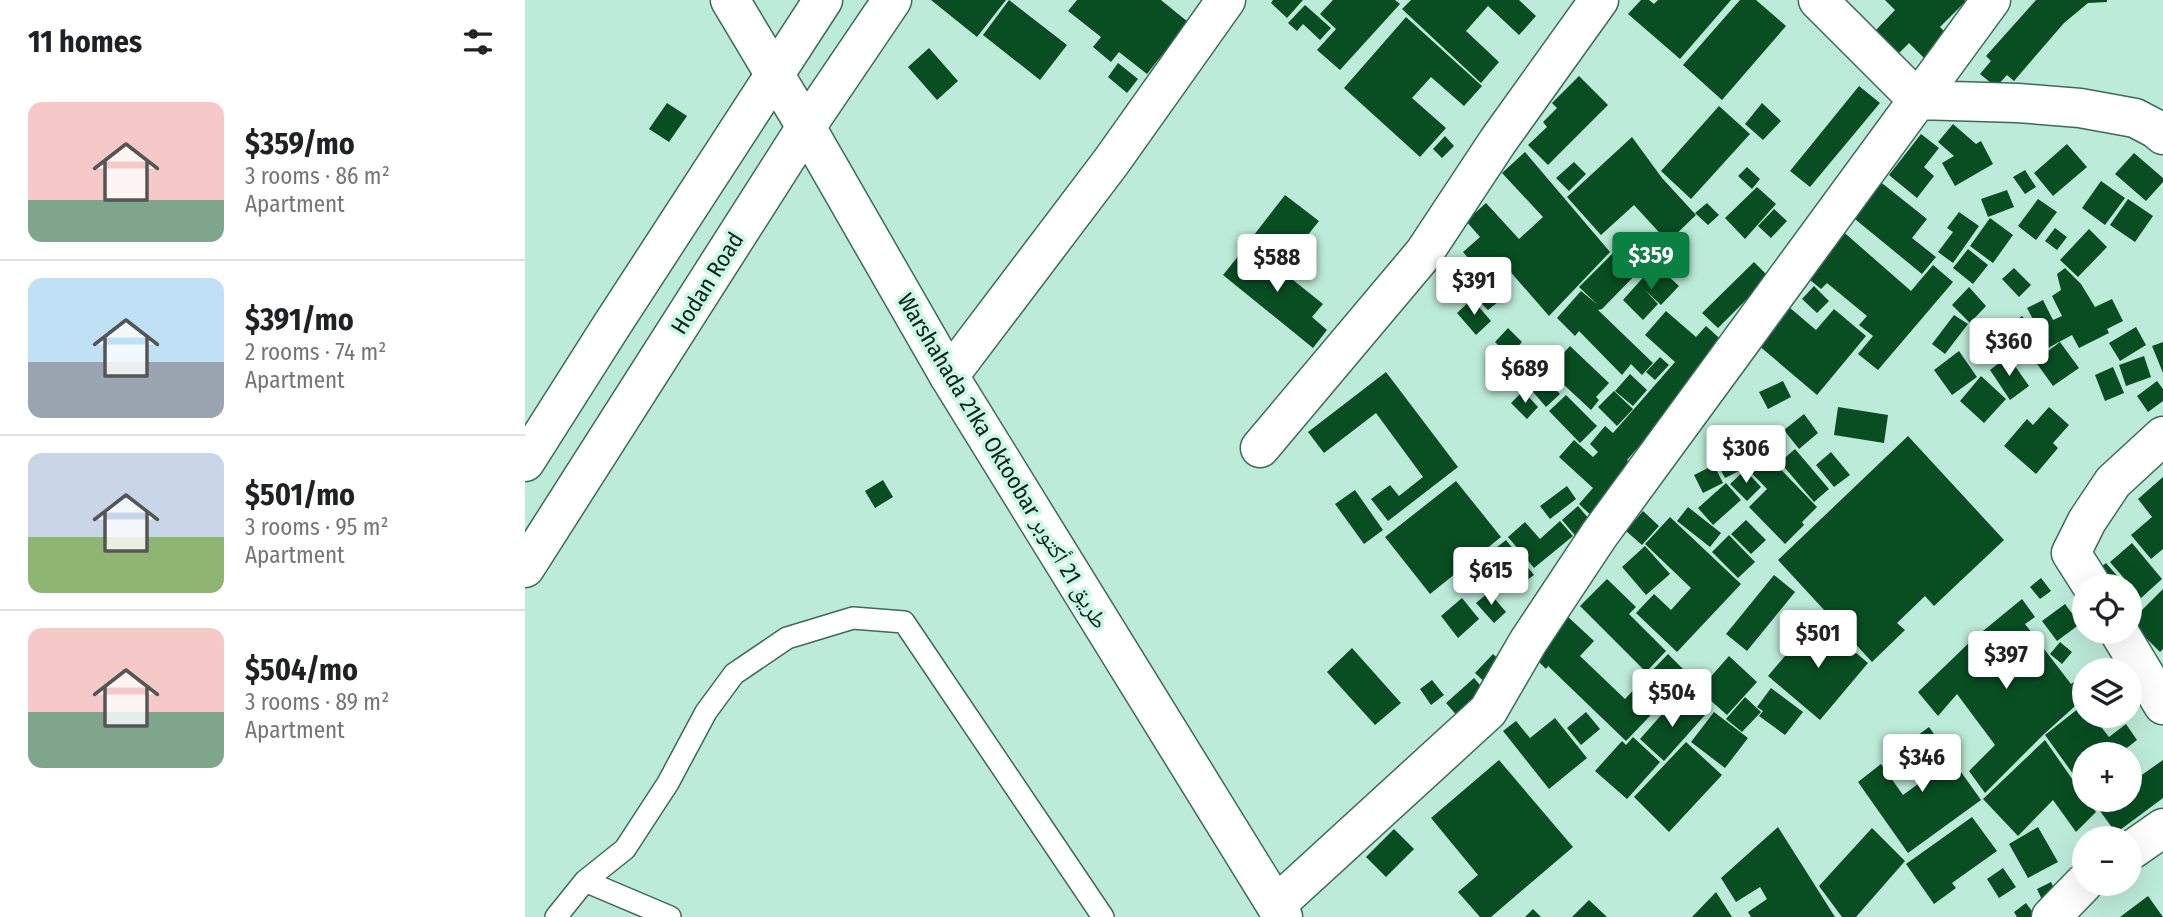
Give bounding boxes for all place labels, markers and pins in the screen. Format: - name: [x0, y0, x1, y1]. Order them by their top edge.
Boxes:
- pin: $359: [1610, 232, 1692, 292]
- pin: $588: [1236, 234, 1318, 294]
- pin: $391: [1433, 258, 1515, 317]
- pin: $360: [1968, 318, 2050, 378]
- pin: $689: [1484, 346, 1566, 405]
- pin: $306: [1705, 426, 1787, 485]
- pin: $615: [1450, 548, 1532, 607]
- pin: $501: [1777, 610, 1859, 670]
- pin: $397: [1965, 632, 2047, 691]
- pin: $504: [1631, 670, 1713, 729]
- pin: $346: [1881, 734, 1963, 794]

